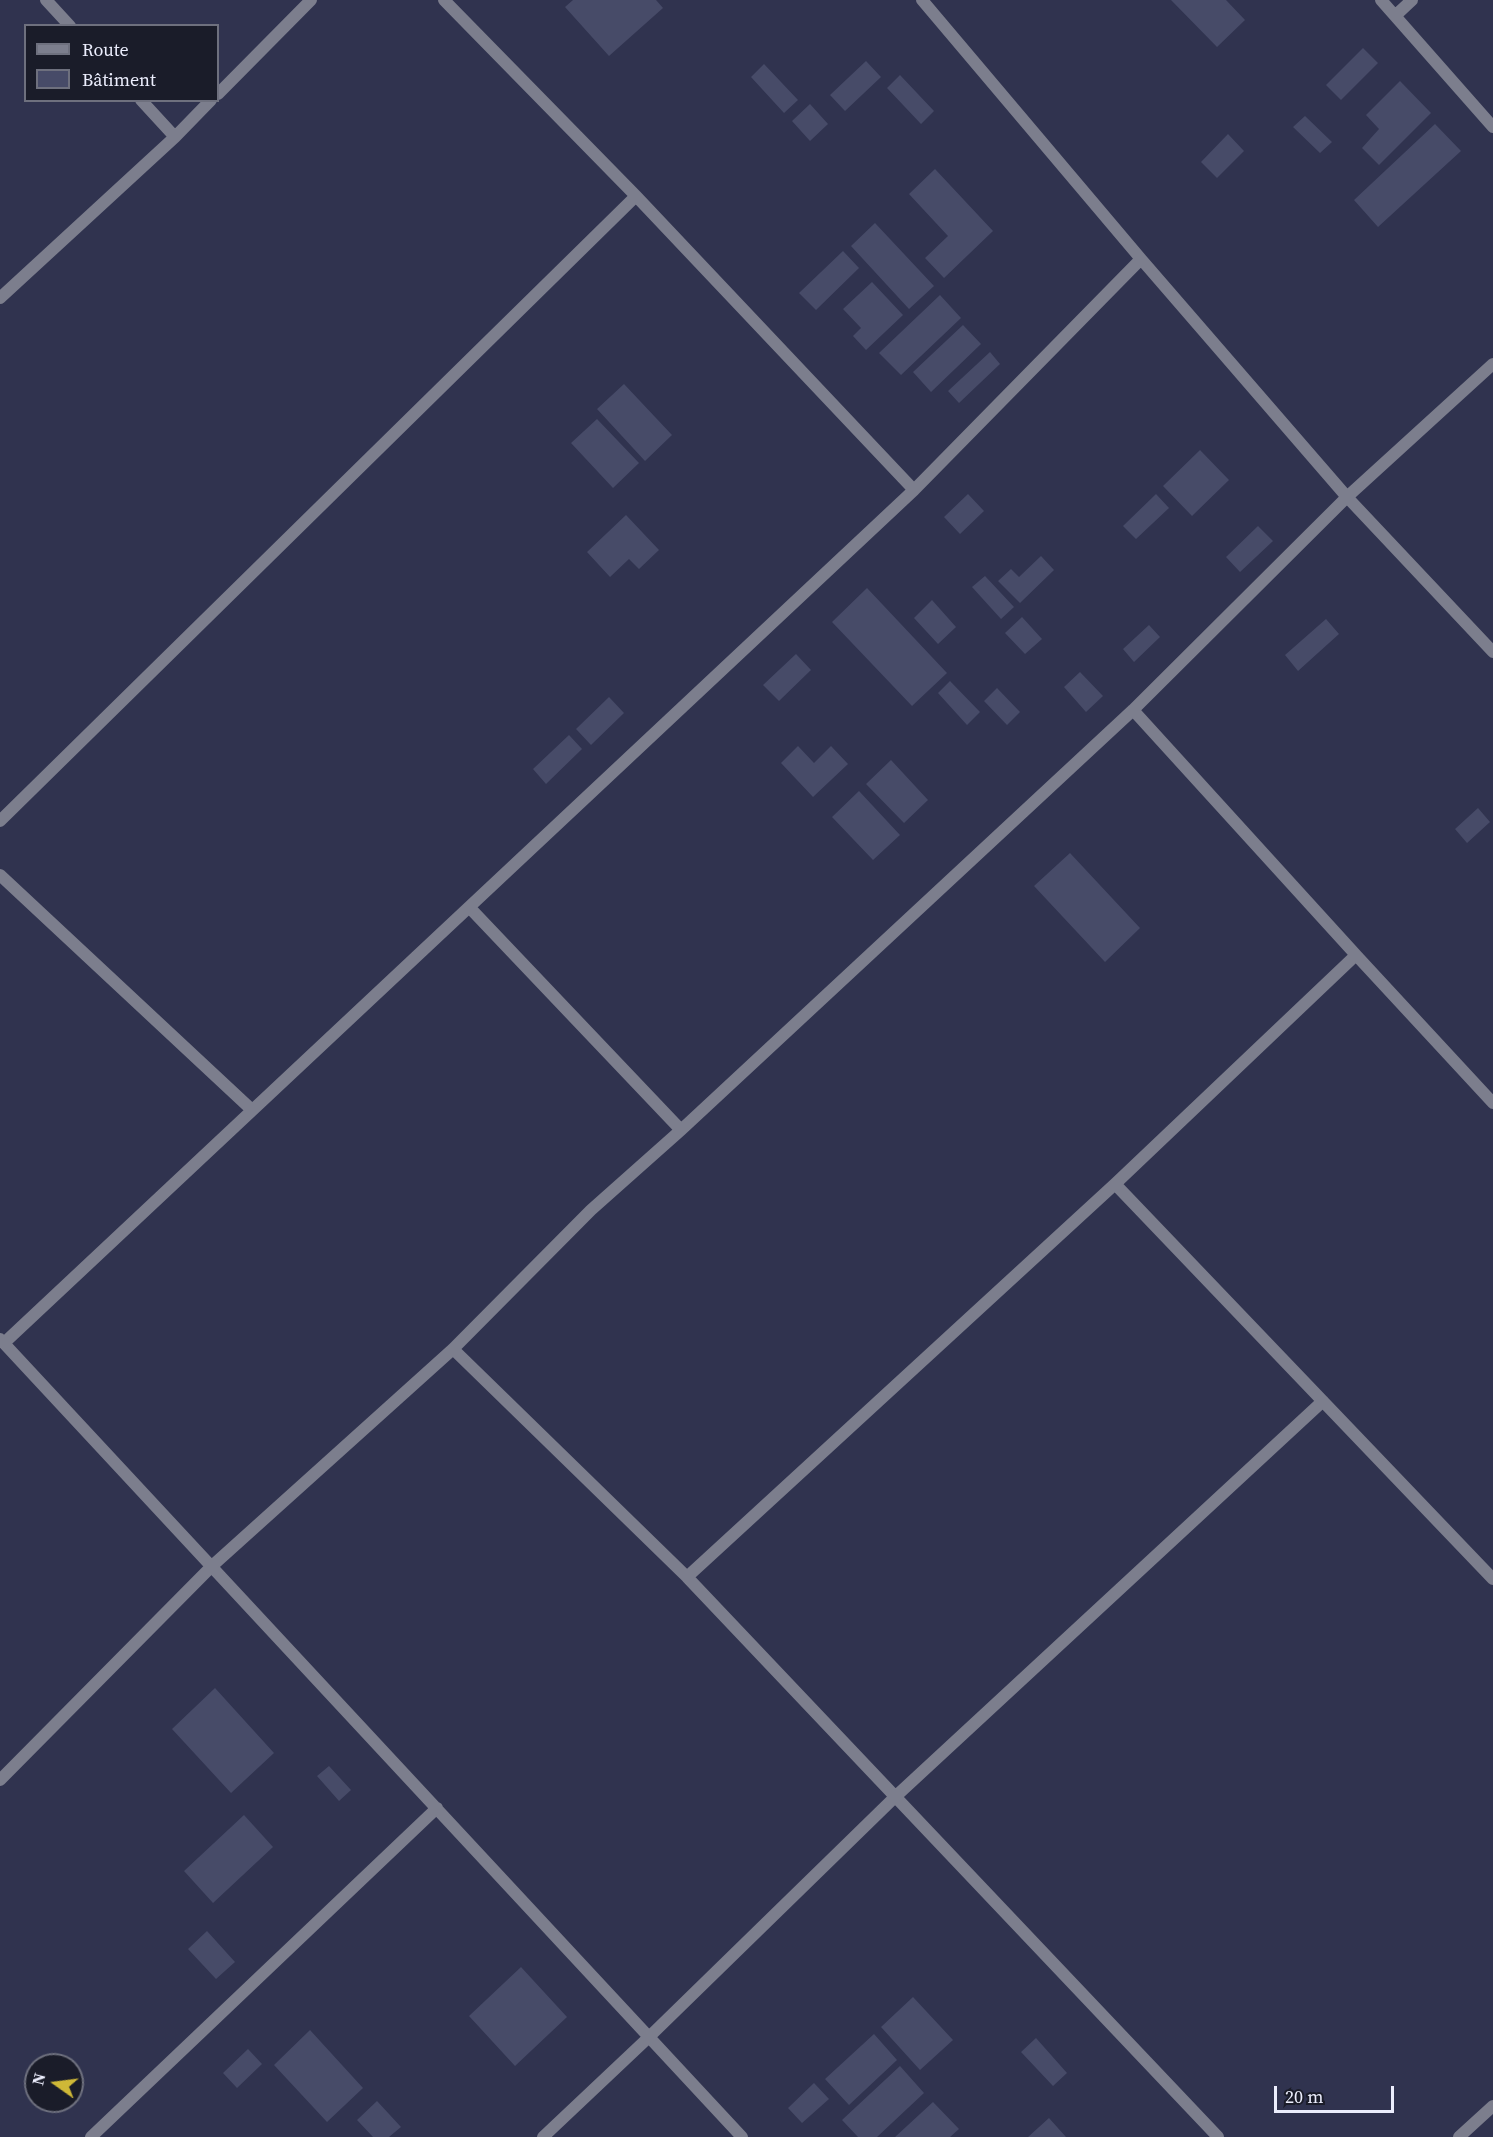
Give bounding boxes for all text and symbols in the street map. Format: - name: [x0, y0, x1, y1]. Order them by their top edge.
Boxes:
- legend: [24, 24, 219, 102]
- text: Route: [82, 37, 129, 62]
- text: Bâtiment: [82, 67, 156, 92]
- north arrow: [24, 2053, 84, 2113]
- text: N: [26, 2071, 51, 2087]
- scale bar: [1277, 2074, 1397, 2112]
- text: 20 m: [1285, 2084, 1323, 2109]

